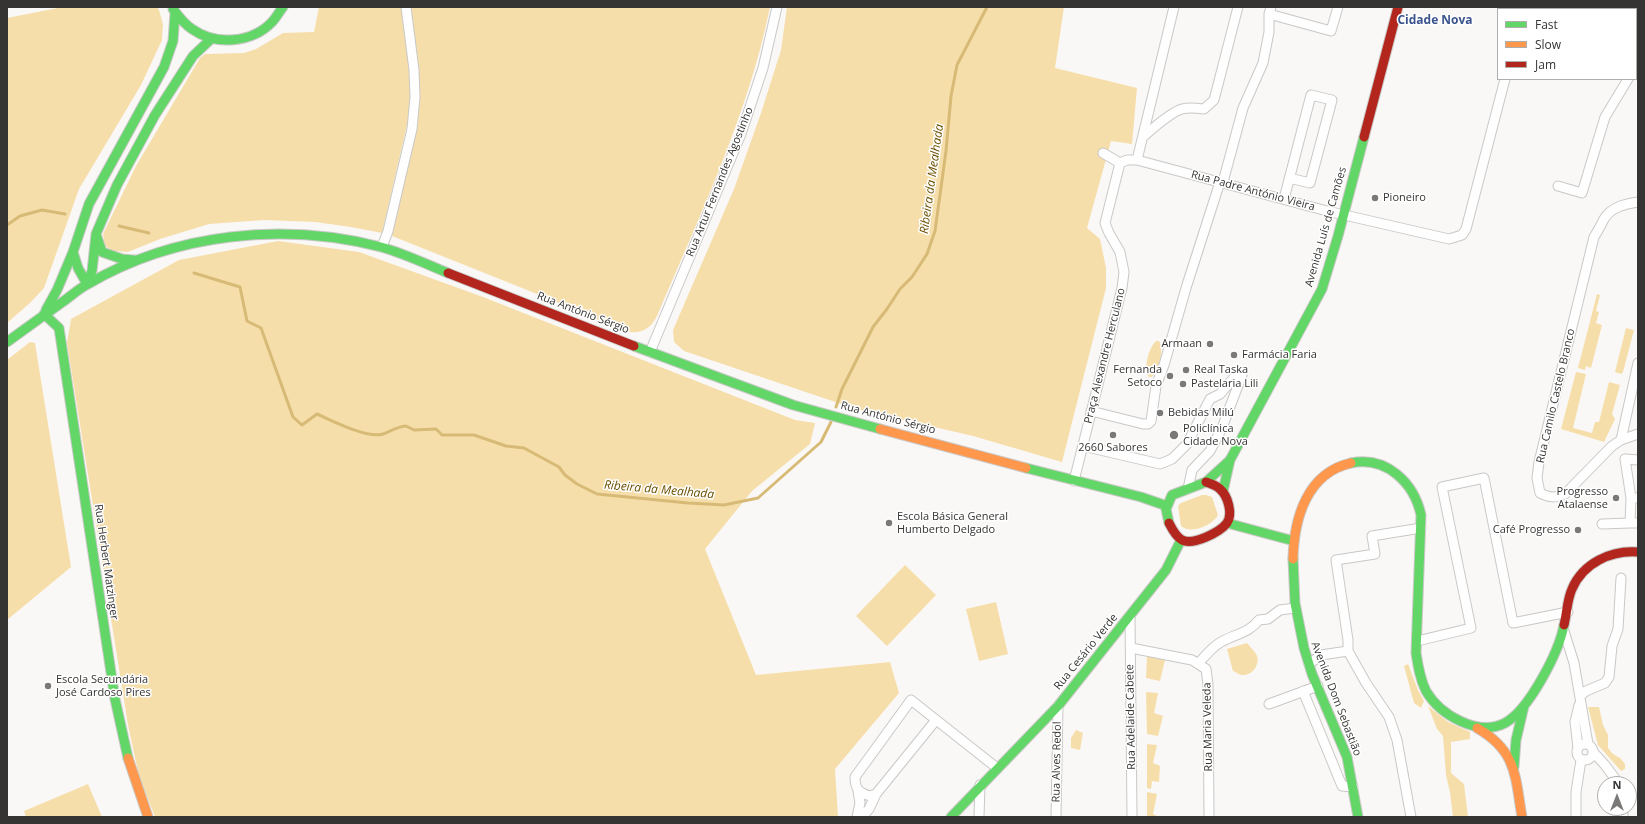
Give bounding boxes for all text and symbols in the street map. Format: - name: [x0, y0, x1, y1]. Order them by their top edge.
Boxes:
- legend: [1497, 8, 1637, 80]
- district label: Cidade Nova: [1397, 14, 1473, 28]
- text: Fast: [1535, 16, 1558, 33]
- text: Slow: [1535, 36, 1561, 53]
- text: Jam: [1535, 56, 1556, 73]
- street label: Rua Artur Fernandes Agostinho: [684, 105, 756, 259]
- water label: Ribeira da Mealhada: [917, 123, 947, 235]
- street label: Avenida Luís de Camões: [1303, 165, 1349, 289]
- street label: Rua Padre António Vieira: [1190, 168, 1316, 214]
- place label: Pioneiro: [1383, 191, 1426, 205]
- marker: Pioneiro: [1370, 193, 1380, 203]
- street label: Praça Alexandre Herculano: [1082, 287, 1128, 425]
- street label: Rua António Sérgio: [535, 289, 631, 337]
- street label: Rua Camilo Castelo Branco: [1534, 327, 1578, 465]
- place label: Armaan: [1161, 337, 1202, 351]
- marker: Armaan: [1205, 339, 1215, 349]
- place label: Farmácia Faria: [1242, 348, 1317, 362]
- marker: Farmácia Faria: [1229, 350, 1239, 360]
- place label: Fernanda Setoco: [1113, 363, 1162, 389]
- place label: Real Taska: [1194, 363, 1248, 377]
- marker: Real Taska: [1181, 365, 1191, 375]
- marker: Fernanda Setoco: [1165, 371, 1175, 381]
- place label: Pastelaria Lili: [1191, 377, 1258, 391]
- marker: Pastelaria Lili: [1178, 379, 1188, 389]
- street label: Rua António Sérgio: [839, 399, 937, 437]
- place label: Bebidas Milú: [1168, 406, 1234, 420]
- marker: Bebidas Milú: [1155, 408, 1165, 418]
- place label: Policlínica Cidade Nova: [1183, 422, 1248, 448]
- marker: Policlínica Cidade Nova: [1168, 429, 1180, 441]
- marker: 2660 Sabores: [1108, 430, 1118, 440]
- place label: 2660 Sabores: [1078, 441, 1148, 455]
- water label: Ribeira da Mealhada: [603, 478, 715, 502]
- place label: Progresso Atalaense: [1557, 485, 1608, 511]
- marker: Progresso Atalaense: [1611, 493, 1621, 503]
- street label: Rua Herbert Matzinger: [91, 503, 121, 621]
- place label: Escola Básica General Humberto Delgado: [897, 510, 1008, 536]
- marker: Escola Básica General Humberto Delgado: [884, 518, 894, 528]
- place label: Café Progresso: [1493, 523, 1570, 537]
- marker: Café Progresso: [1573, 525, 1583, 535]
- street label: Rua Cesário Verde: [1051, 611, 1121, 693]
- street label: Avenida Dom Sebastião: [1308, 640, 1364, 758]
- street label: Rua Adelaide Cabete: [1123, 664, 1139, 770]
- place label: Escola Secundária José Cardoso Pires: [56, 673, 151, 699]
- marker: Escola Secundária José Cardoso Pires: [43, 681, 53, 691]
- street label: Rua Maria Veleda: [1201, 682, 1215, 772]
- street label: Rua Alves Redol: [1050, 721, 1064, 803]
- north arrow: [1597, 776, 1637, 816]
- text: N: [1613, 777, 1621, 792]

